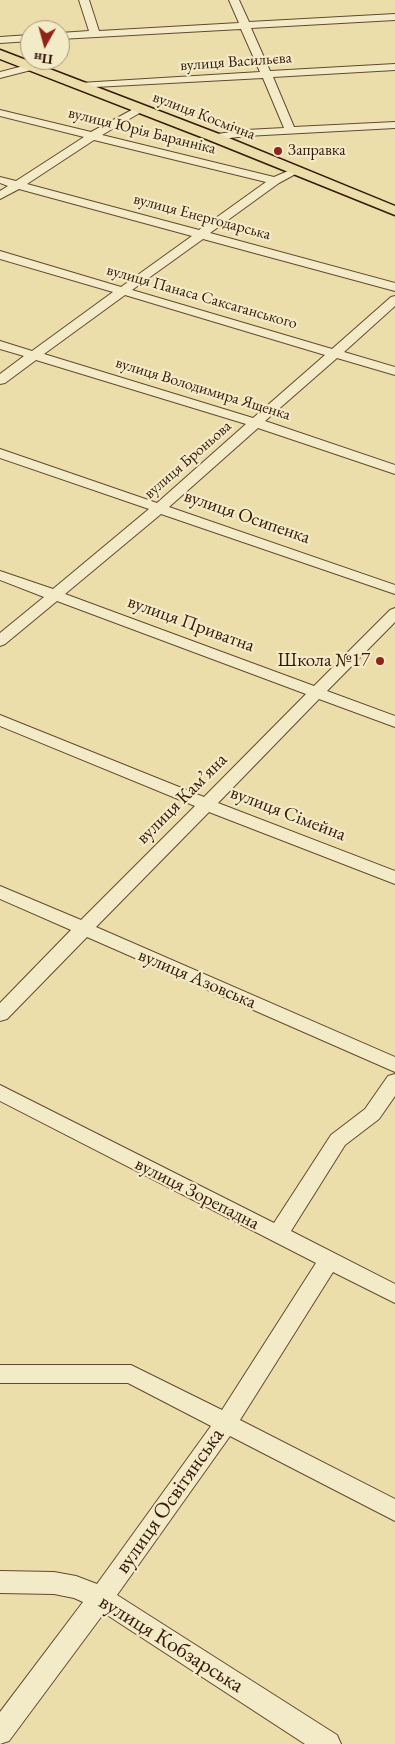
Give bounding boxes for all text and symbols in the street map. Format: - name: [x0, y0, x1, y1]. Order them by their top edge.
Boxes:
- north arrow: [20, 20, 70, 70]
- text: Пн: [33, 49, 54, 69]
- street label: вулиця Васильєва: [179, 49, 293, 75]
- street label: вулиця Космічна: [150, 88, 258, 144]
- street label: вулиця Юрія Баранніка: [66, 103, 218, 159]
- place label: Заправка: [288, 141, 346, 161]
- marker: Заправка: [272, 145, 284, 157]
- street label: вулиця Енергодарська: [131, 189, 273, 245]
- street label: вулиця Панаса Саксаганського: [104, 261, 300, 333]
- street label: вулиця Володимира Ященка: [113, 353, 293, 425]
- street label: вулиця Броньова: [140, 417, 236, 503]
- street label: вулиця Осипенка: [181, 485, 313, 549]
- street label: вулиця Приватна: [124, 590, 258, 658]
- place label: Школа №17: [277, 650, 370, 672]
- marker: Школа №17: [374, 655, 386, 667]
- street label: вулиця Кам’яна: [132, 749, 232, 849]
- street label: вулиця Сімейна: [227, 782, 349, 846]
- street label: вулиця Азовська: [135, 944, 259, 1014]
- street label: вулиця Зорепадна: [131, 1153, 263, 1235]
- street label: вулиця Освітянська: [110, 1423, 230, 1579]
- street label: вулиця Кобзарська: [94, 1589, 248, 1699]

